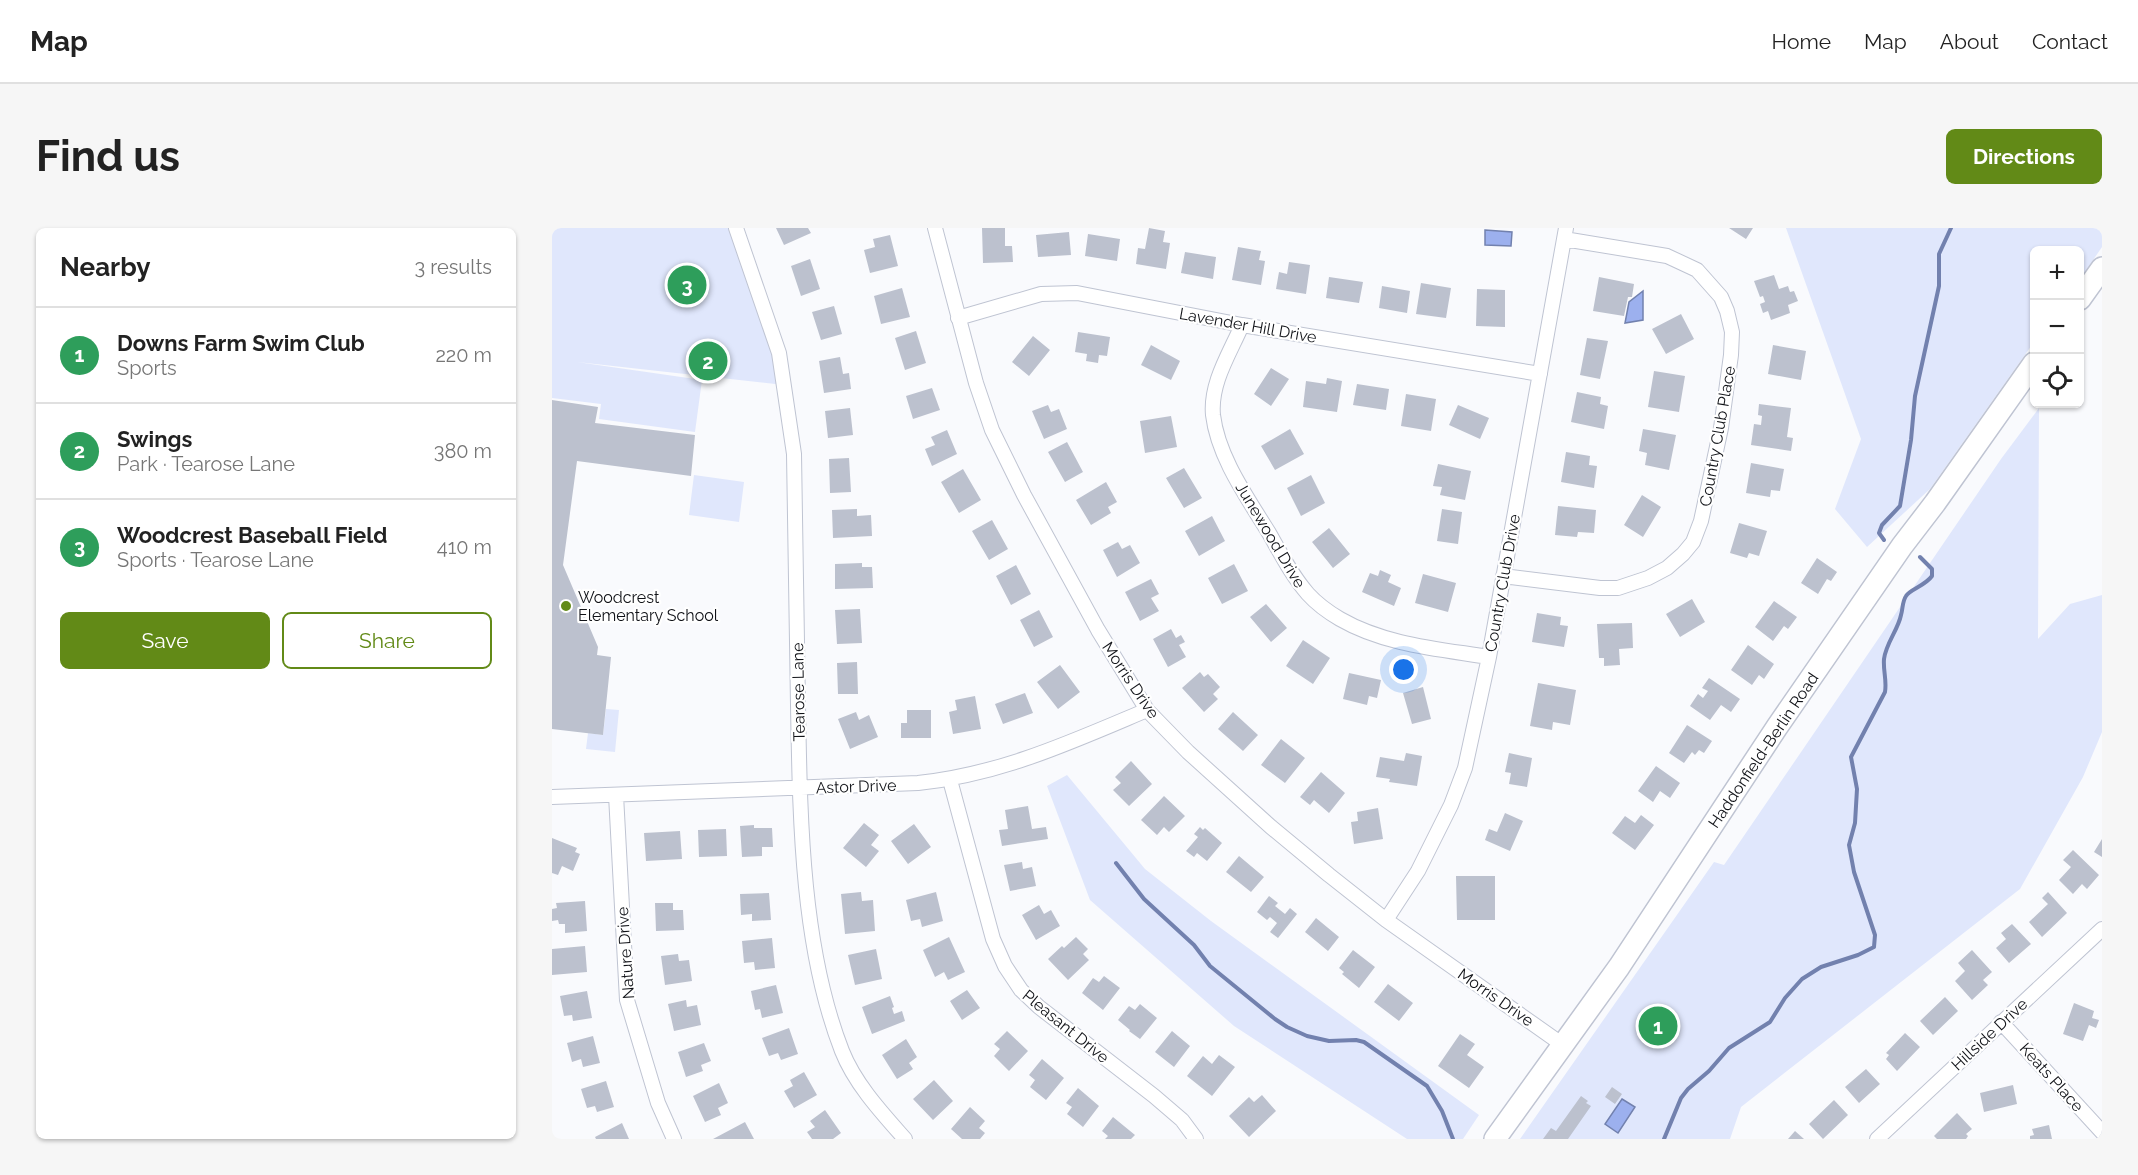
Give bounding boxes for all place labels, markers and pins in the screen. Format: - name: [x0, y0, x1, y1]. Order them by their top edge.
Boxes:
- pin: 3: [668, 262, 706, 308]
- pin: 2: [688, 338, 728, 384]
- place label: Woodcrest Elementary School: [578, 588, 719, 625]
- marker: Woodcrest Elementary School: [559, 599, 573, 613]
- pin: 1: [1638, 1004, 1678, 1048]

